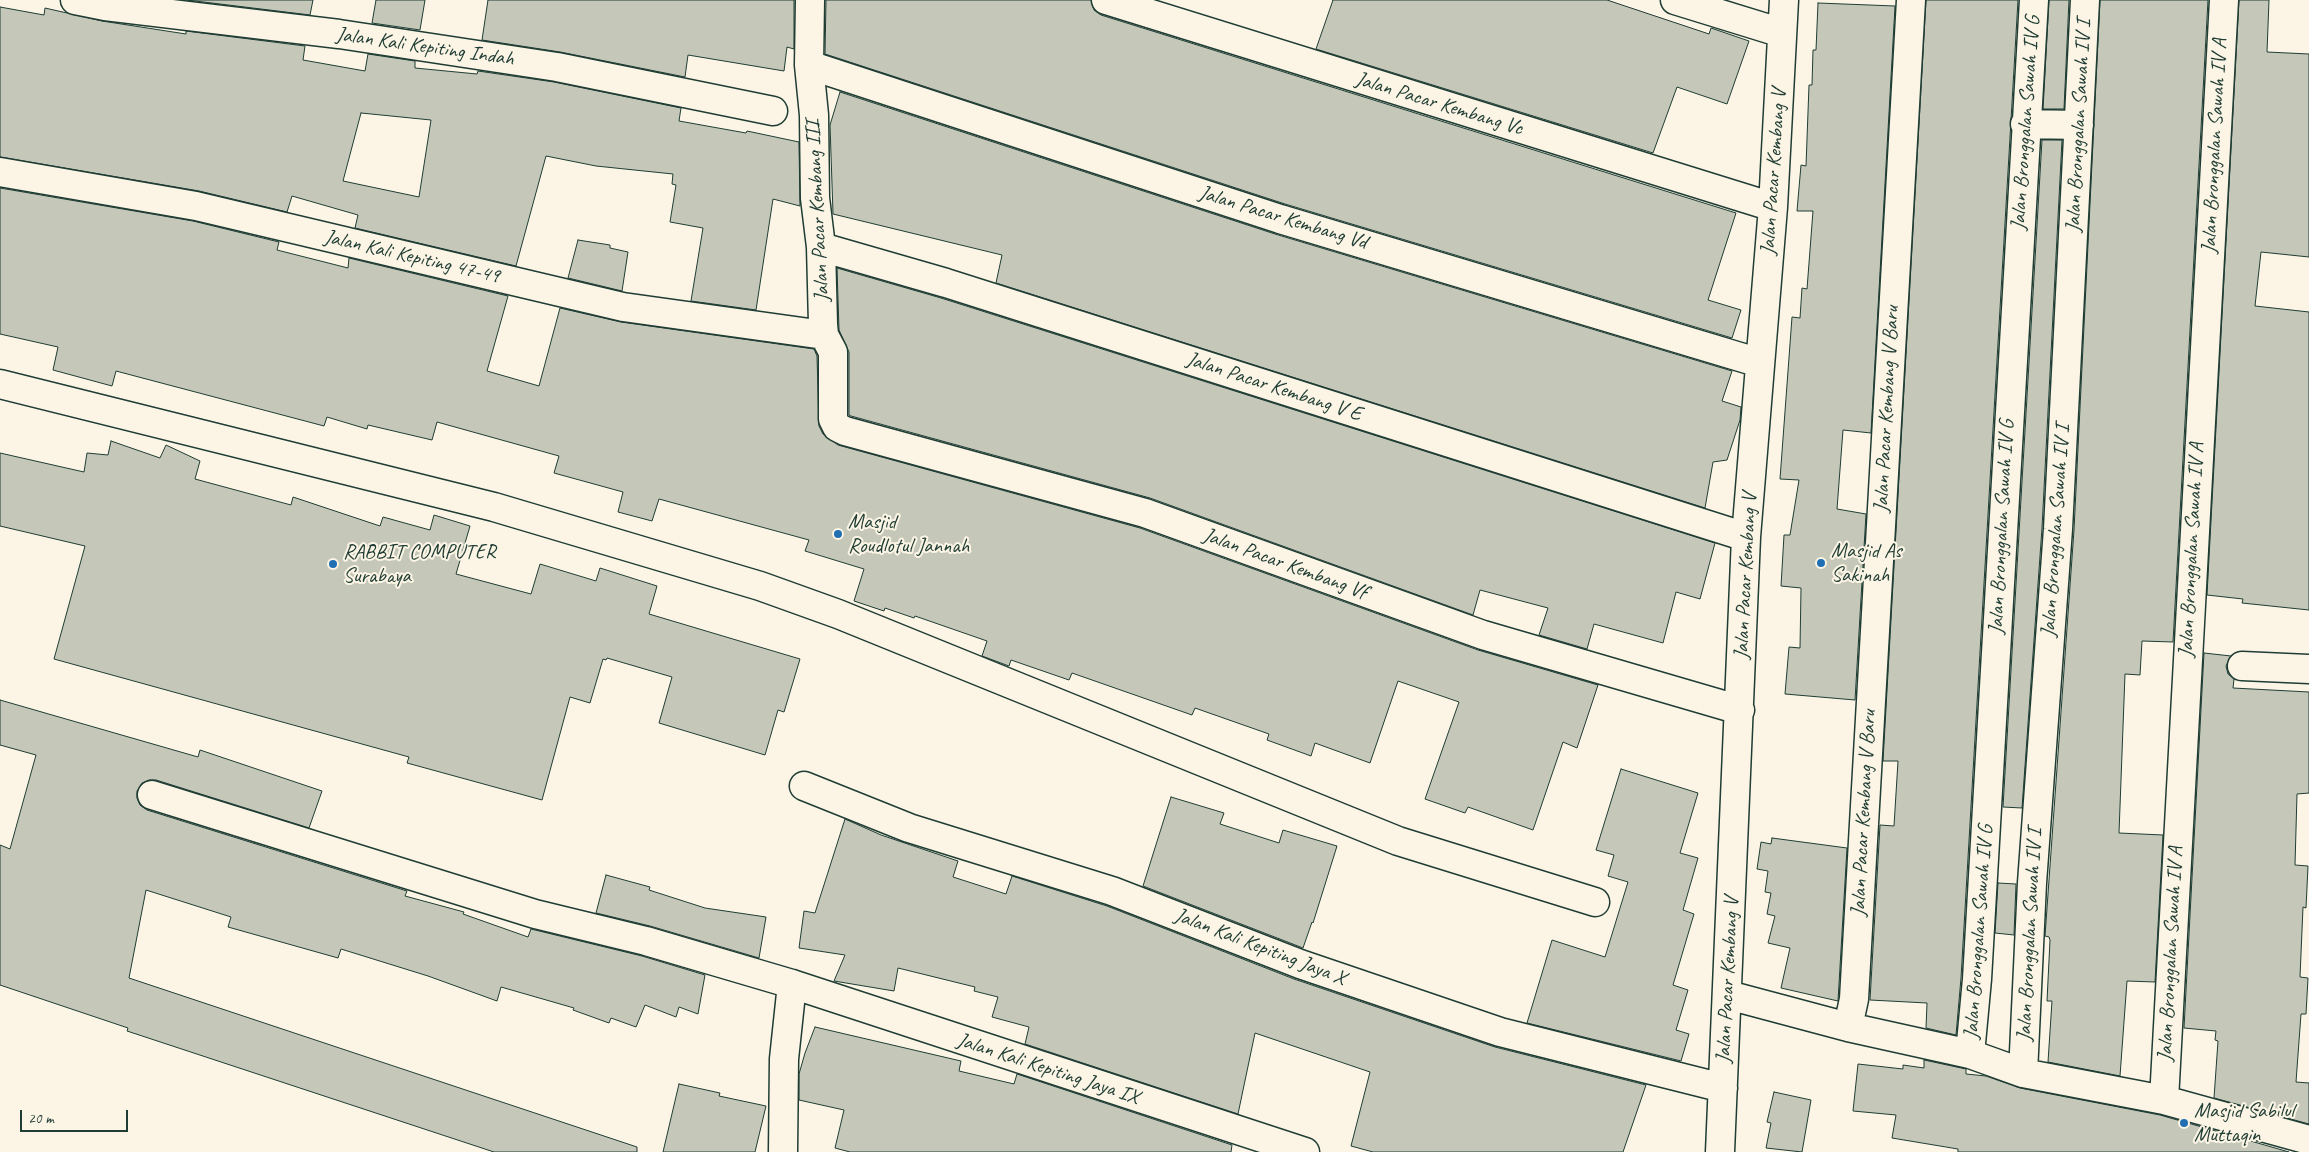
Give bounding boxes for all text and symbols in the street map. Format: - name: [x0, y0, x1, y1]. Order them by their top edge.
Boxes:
- street label: Jalan Bronggalan Sawah IV G: [2006, 15, 2046, 231]
- street label: Jalan Bronggalan Sawah IV I: [2061, 19, 2097, 233]
- street label: Jalan Kali Kepiting Indah: [335, 22, 515, 72]
- street label: Jalan Bronggalan Sawah IV A: [2197, 38, 2233, 254]
- street label: Jalan Pacar Kembang Vc: [1352, 67, 1526, 141]
- street label: Jalan Pacar Kembang V: [1756, 88, 1792, 256]
- street label: Jalan Pacar Kembang III: [801, 120, 835, 302]
- street label: Jalan Pacar Kembang Vd: [1196, 180, 1370, 256]
- street label: Jalan Kali Kepiting 47-49: [322, 225, 502, 289]
- street label: Jalan Pacar Kembang V Baru: [1869, 305, 1905, 513]
- street label: Jalan Pacar Kembang V E: [1183, 347, 1365, 427]
- street label: Jalan Bronggalan Sawah IV G: [1984, 419, 2020, 635]
- street label: Jalan Bronggalan Sawah IV I: [2036, 424, 2076, 638]
- street label: Jalan Bronggalan Sawah IV A: [2174, 442, 2210, 658]
- street label: Jalan Pacar Kembang V: [1729, 492, 1763, 660]
- place label: Masjid Roudlotul Jannah: [848, 509, 969, 559]
- street label: Jalan Pacar Kembang Vf: [1200, 523, 1370, 605]
- marker: Masjid Roudlotul Jannah: [832, 528, 844, 540]
- place label: Masjid As Sakinah: [1831, 538, 1901, 588]
- place label: RABBIT COMPUTER Surabaya: [343, 539, 496, 589]
- marker: Masjid As Sakinah: [1815, 557, 1827, 569]
- marker: RABBIT COMPUTER Surabaya: [327, 558, 339, 570]
- street label: Jalan Pacar Kembang V Baru: [1846, 709, 1882, 917]
- street label: Jalan Bronggalan Sawah IV G: [1959, 824, 1999, 1040]
- street label: Jalan Bronggalan Sawah IV I: [2012, 828, 2048, 1042]
- street label: Jalan Bronggalan Sawah IV A: [2153, 846, 2189, 1062]
- street label: Jalan Pacar Kembang V: [1711, 896, 1745, 1064]
- street label: Jalan Kali Kepiting Jaya X: [1171, 903, 1349, 991]
- street label: Jalan Kali Kepiting Jaya IX: [954, 1028, 1142, 1110]
- place label: Masjid Sabilul Muttaqin: [2194, 1098, 2294, 1148]
- scale bar: [22, 1100, 130, 1132]
- text: 20 m: [28, 1109, 54, 1128]
- marker: Masjid Sabilul Muttaqin: [2178, 1117, 2190, 1129]

